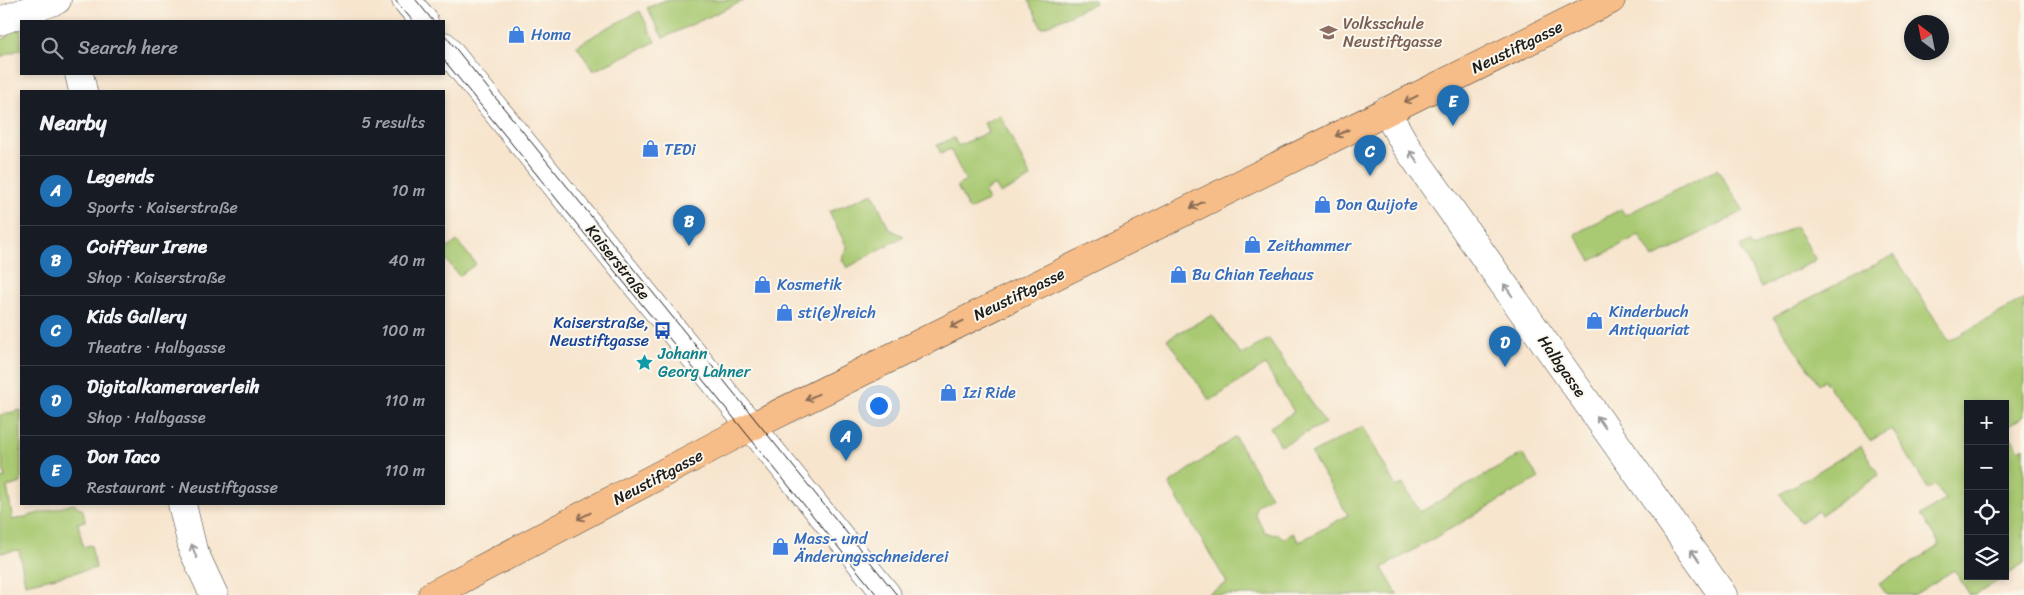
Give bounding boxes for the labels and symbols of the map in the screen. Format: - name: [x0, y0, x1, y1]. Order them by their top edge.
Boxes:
- place label: Volksschule Neustiftgasse: [1343, 9, 1442, 56]
- street label: Neustiftgasse: [1466, 12, 1568, 82]
- north arrow: [1904, 15, 1949, 60]
- place label: Homa: [531, 20, 572, 49]
- school or university icon: Volksschule Neustiftgasse: [1319, 22, 1339, 42]
- shop icon: Homa: [507, 24, 527, 44]
- pin: E: [1437, 85, 1469, 126]
- one-way arrow: [1403, 94, 1418, 104]
- one-way arrow: [1335, 129, 1350, 138]
- place label: TEDi: [664, 135, 696, 164]
- pin: C: [1354, 135, 1386, 176]
- shop icon: TEDi: [640, 139, 660, 159]
- one-way arrow: [1409, 150, 1419, 164]
- place label: Don Quijote: [1336, 190, 1418, 219]
- shop icon: Don Quijote: [1312, 194, 1332, 214]
- one-way arrow: [1190, 201, 1205, 210]
- pin: B: [673, 205, 705, 246]
- street label: Kaiserstraße: [578, 217, 658, 307]
- place label: Zeithammer: [1267, 231, 1353, 260]
- shop icon: Zeithammer: [1243, 235, 1263, 255]
- street label: Neustiftgasse: [968, 259, 1070, 329]
- place label: Bu Chian Teehaus: [1192, 260, 1314, 289]
- shop icon: Bu Chian Teehaus: [1168, 264, 1188, 284]
- place label: Kosmetik: [777, 270, 843, 299]
- shop icon: Kosmetik: [753, 274, 773, 294]
- one-way arrow: [1503, 283, 1513, 297]
- place label: Kinderbuch Antiquariat: [1608, 297, 1690, 344]
- place label: sti(e)lreich: [797, 298, 876, 327]
- shop icon: sti(e)lreich: [774, 302, 794, 322]
- place label: Kaiserstraße, Neustiftgasse: [550, 308, 649, 355]
- shop icon: Kinderbuch Antiquariat: [1585, 310, 1605, 330]
- one-way arrow: [950, 320, 965, 330]
- bus stop icon: Kaiserstraße, Neustiftgasse: [653, 321, 673, 341]
- pin: D: [1489, 326, 1521, 367]
- street label: Halbgasse: [1530, 329, 1594, 404]
- place label: Johann Georg Lahner: [657, 339, 752, 386]
- place icon: Johann Georg Lahner: [634, 352, 654, 372]
- place label: Izi Ride: [962, 378, 1016, 407]
- shop icon: Izi Ride: [939, 382, 959, 402]
- one-way arrow: [805, 393, 820, 402]
- your location: [866, 393, 892, 419]
- one-way arrow: [1596, 416, 1607, 430]
- pin: A: [830, 420, 862, 461]
- street label: Neustiftgasse: [607, 441, 709, 513]
- one-way arrow: [578, 511, 592, 521]
- place label: Mass- und Änderungsschneiderei: [793, 524, 949, 571]
- shop icon: Mass- und Änderungsschneiderei: [770, 537, 790, 557]
- one-way arrow: [189, 543, 198, 559]
- one-way arrow: [1690, 548, 1700, 562]

